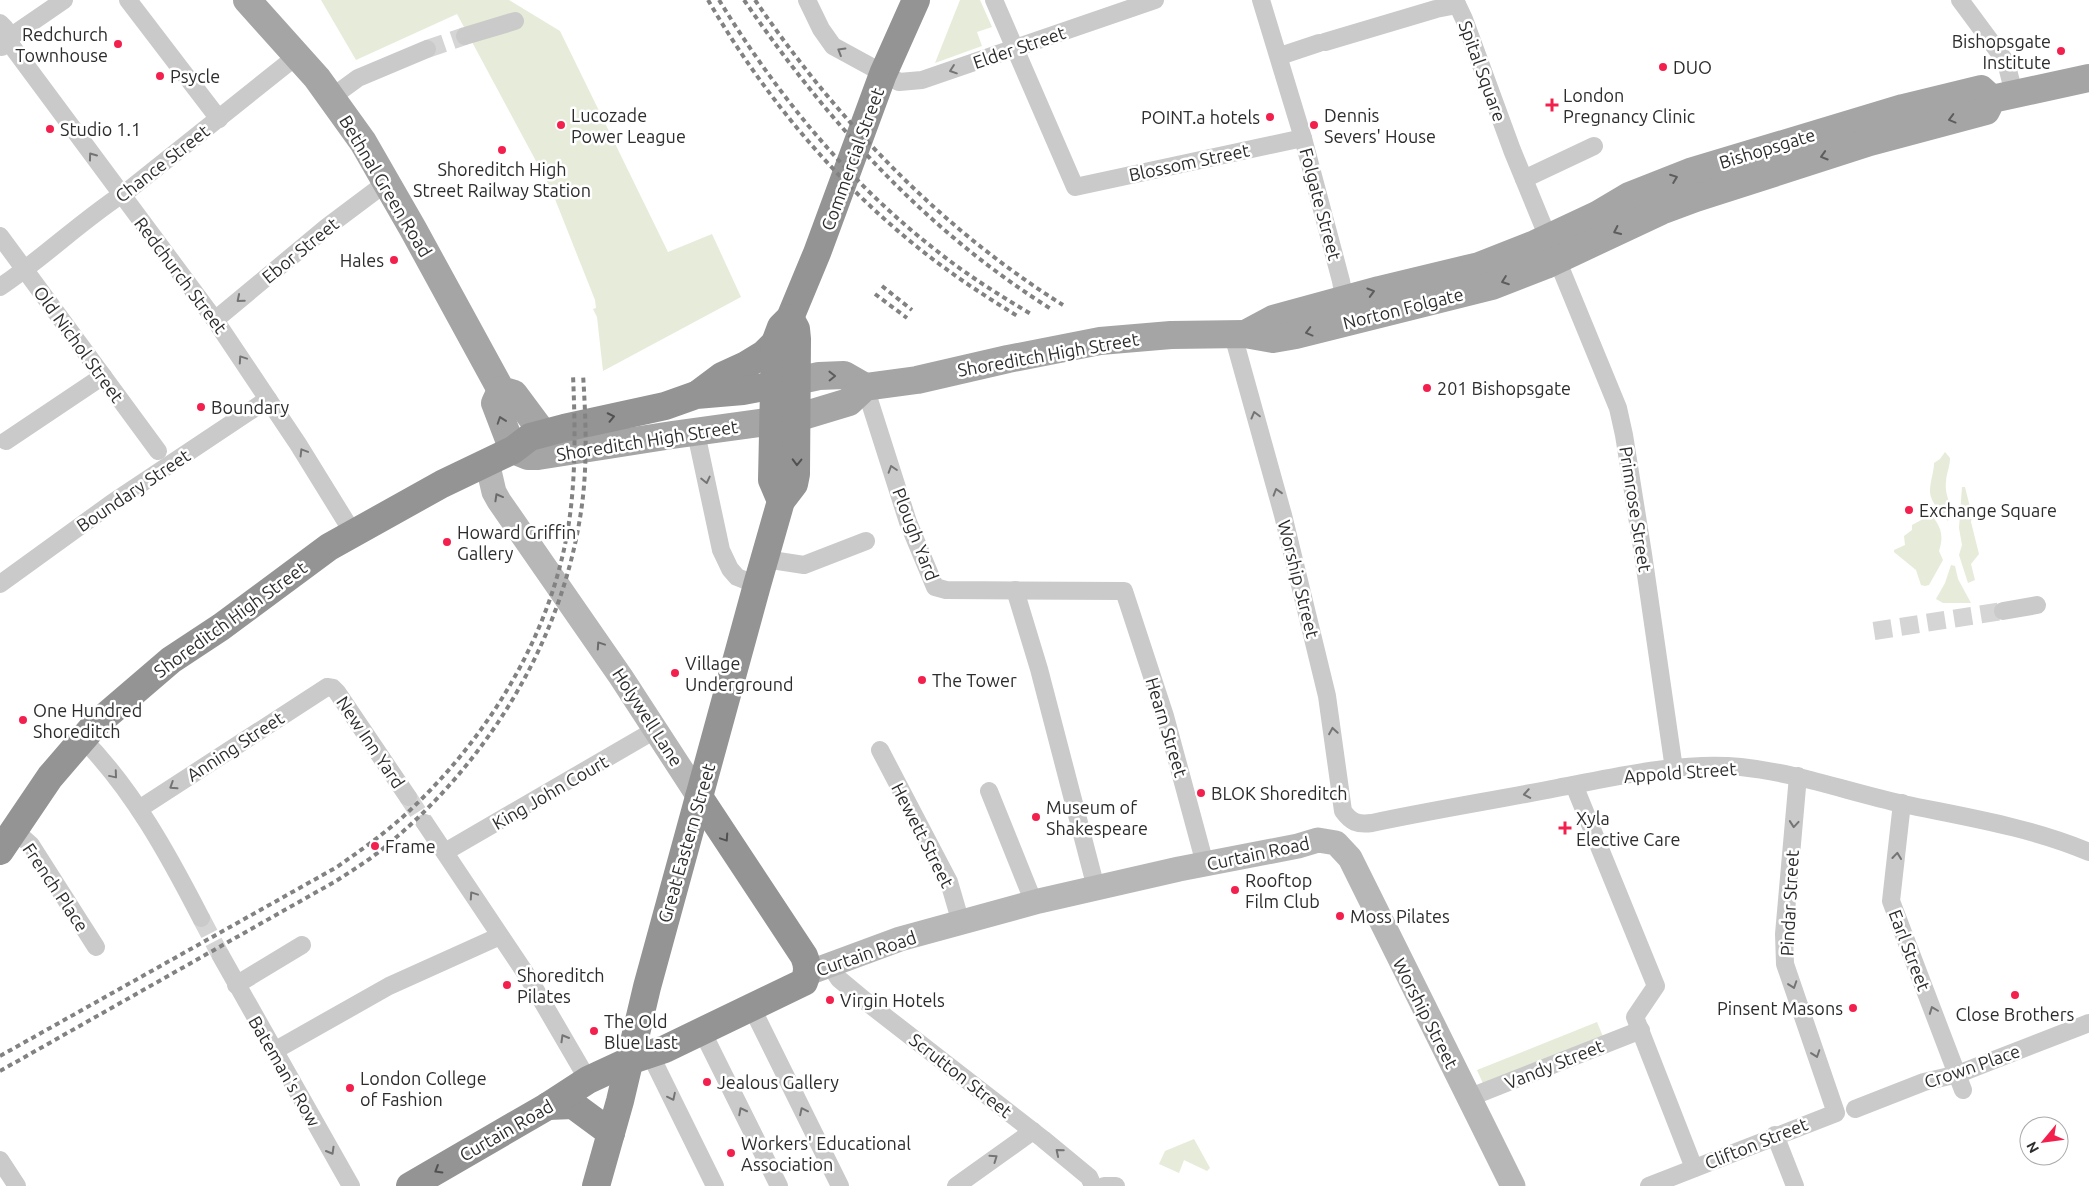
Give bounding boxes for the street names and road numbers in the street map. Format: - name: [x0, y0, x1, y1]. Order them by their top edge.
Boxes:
- street label: Spital Square: [1456, 18, 1510, 124]
- street label: Elder Street: [970, 22, 1068, 72]
- street label: Commercial Street: [817, 85, 887, 233]
- street label: Bethnal Green Road: [336, 112, 436, 260]
- street label: Chance Street: [111, 120, 213, 206]
- street label: Bishopsgate: [1717, 124, 1817, 172]
- street label: Blossom Street: [1127, 139, 1251, 185]
- street label: Folgate Street: [1296, 146, 1346, 262]
- street label: Redchurch Street: [131, 213, 231, 337]
- street label: Ebor Street: [258, 213, 342, 287]
- street label: Old Nichol Street: [30, 282, 128, 406]
- street label: Norton Folgate: [1341, 283, 1465, 333]
- street label: Shoreditch High Street: [956, 328, 1140, 380]
- street label: Shoreditch High Street: [555, 416, 739, 464]
- street label: Boundary Street: [72, 445, 194, 535]
- street label: Primrose Street: [1616, 445, 1656, 573]
- street label: Plough Yard: [889, 485, 943, 583]
- street label: Worship Street: [1275, 518, 1323, 640]
- street label: Shoreditch High Street: [150, 557, 310, 681]
- street label: Holywell Lane: [609, 664, 687, 770]
- street label: Hearn Street: [1142, 675, 1192, 779]
- street label: New Inn Yard: [333, 692, 409, 792]
- street label: Anning Street: [183, 707, 287, 785]
- street label: King John Court: [489, 751, 611, 833]
- street label: Appold Street: [1623, 758, 1737, 786]
- street label: Great Eastern Street: [654, 761, 718, 925]
- street label: Hewett Street: [888, 779, 958, 891]
- street label: Curtain Road: [1205, 832, 1311, 874]
- street label: French Place: [19, 839, 93, 935]
- street label: Pindar Street: [1776, 849, 1802, 957]
- street label: Earl Street: [1885, 907, 1935, 993]
- street label: Curtain Road: [813, 927, 919, 979]
- street label: Worship Street: [1390, 955, 1462, 1071]
- street label: Bateman's Row: [245, 1012, 325, 1130]
- street label: Scrutton Street: [906, 1029, 1016, 1121]
- street label: Vandy Street: [1502, 1035, 1606, 1093]
- street label: Crown Place: [1922, 1040, 2022, 1092]
- street label: Curtain Road: [456, 1095, 556, 1165]
- street label: Clifton Street: [1702, 1113, 1810, 1173]

